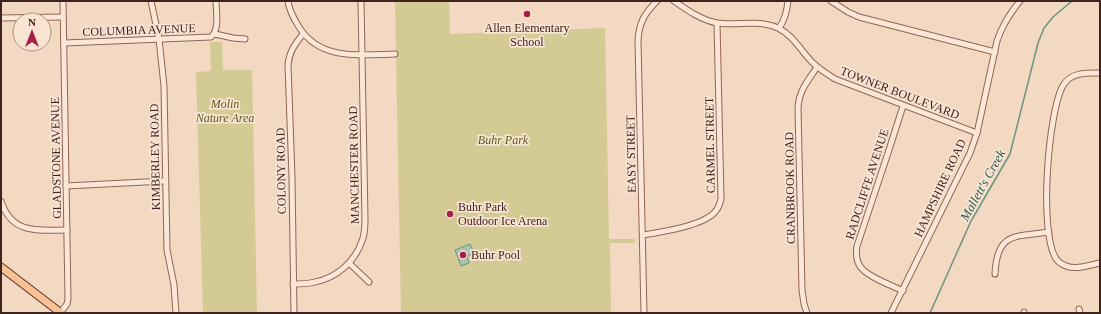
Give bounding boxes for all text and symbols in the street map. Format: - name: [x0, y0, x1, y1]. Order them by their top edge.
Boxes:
- marker: Allen Elementary School: [522, 9, 532, 19]
- north arrow: [12, 12, 52, 52]
- text: N: [28, 16, 36, 28]
- street label: COLUMBIA AVENUE: [82, 21, 196, 39]
- place label: Allen Elementary School: [485, 21, 569, 49]
- street label: TOWNER BOULEVARD: [838, 64, 962, 122]
- street label: CARMEL STREET: [702, 96, 718, 193]
- street label: GLADSTONE AVENUE: [48, 97, 64, 219]
- park label: Molin Nature Area: [195, 97, 254, 125]
- street label: KIMBERLEY ROAD: [147, 103, 163, 210]
- street label: MANCHESTER ROAD: [346, 105, 362, 224]
- street label: EASY STREET: [623, 114, 639, 193]
- street label: COLONY ROAD: [273, 127, 289, 214]
- street label: RADCLIFFE AVENUE: [843, 127, 891, 241]
- street label: CRANBROOK ROAD: [782, 131, 798, 244]
- park label: Buhr Park: [478, 133, 529, 147]
- street label: HAMPSHIRE ROAD: [911, 137, 969, 239]
- water label: Mallett's Creek: [956, 147, 1008, 224]
- place label: Buhr Park Outdoor Ice Arena: [458, 200, 548, 228]
- marker: Buhr Park Outdoor Ice Arena: [445, 209, 455, 219]
- place label: Buhr Pool: [471, 248, 521, 262]
- marker: Buhr Pool: [458, 250, 468, 260]

